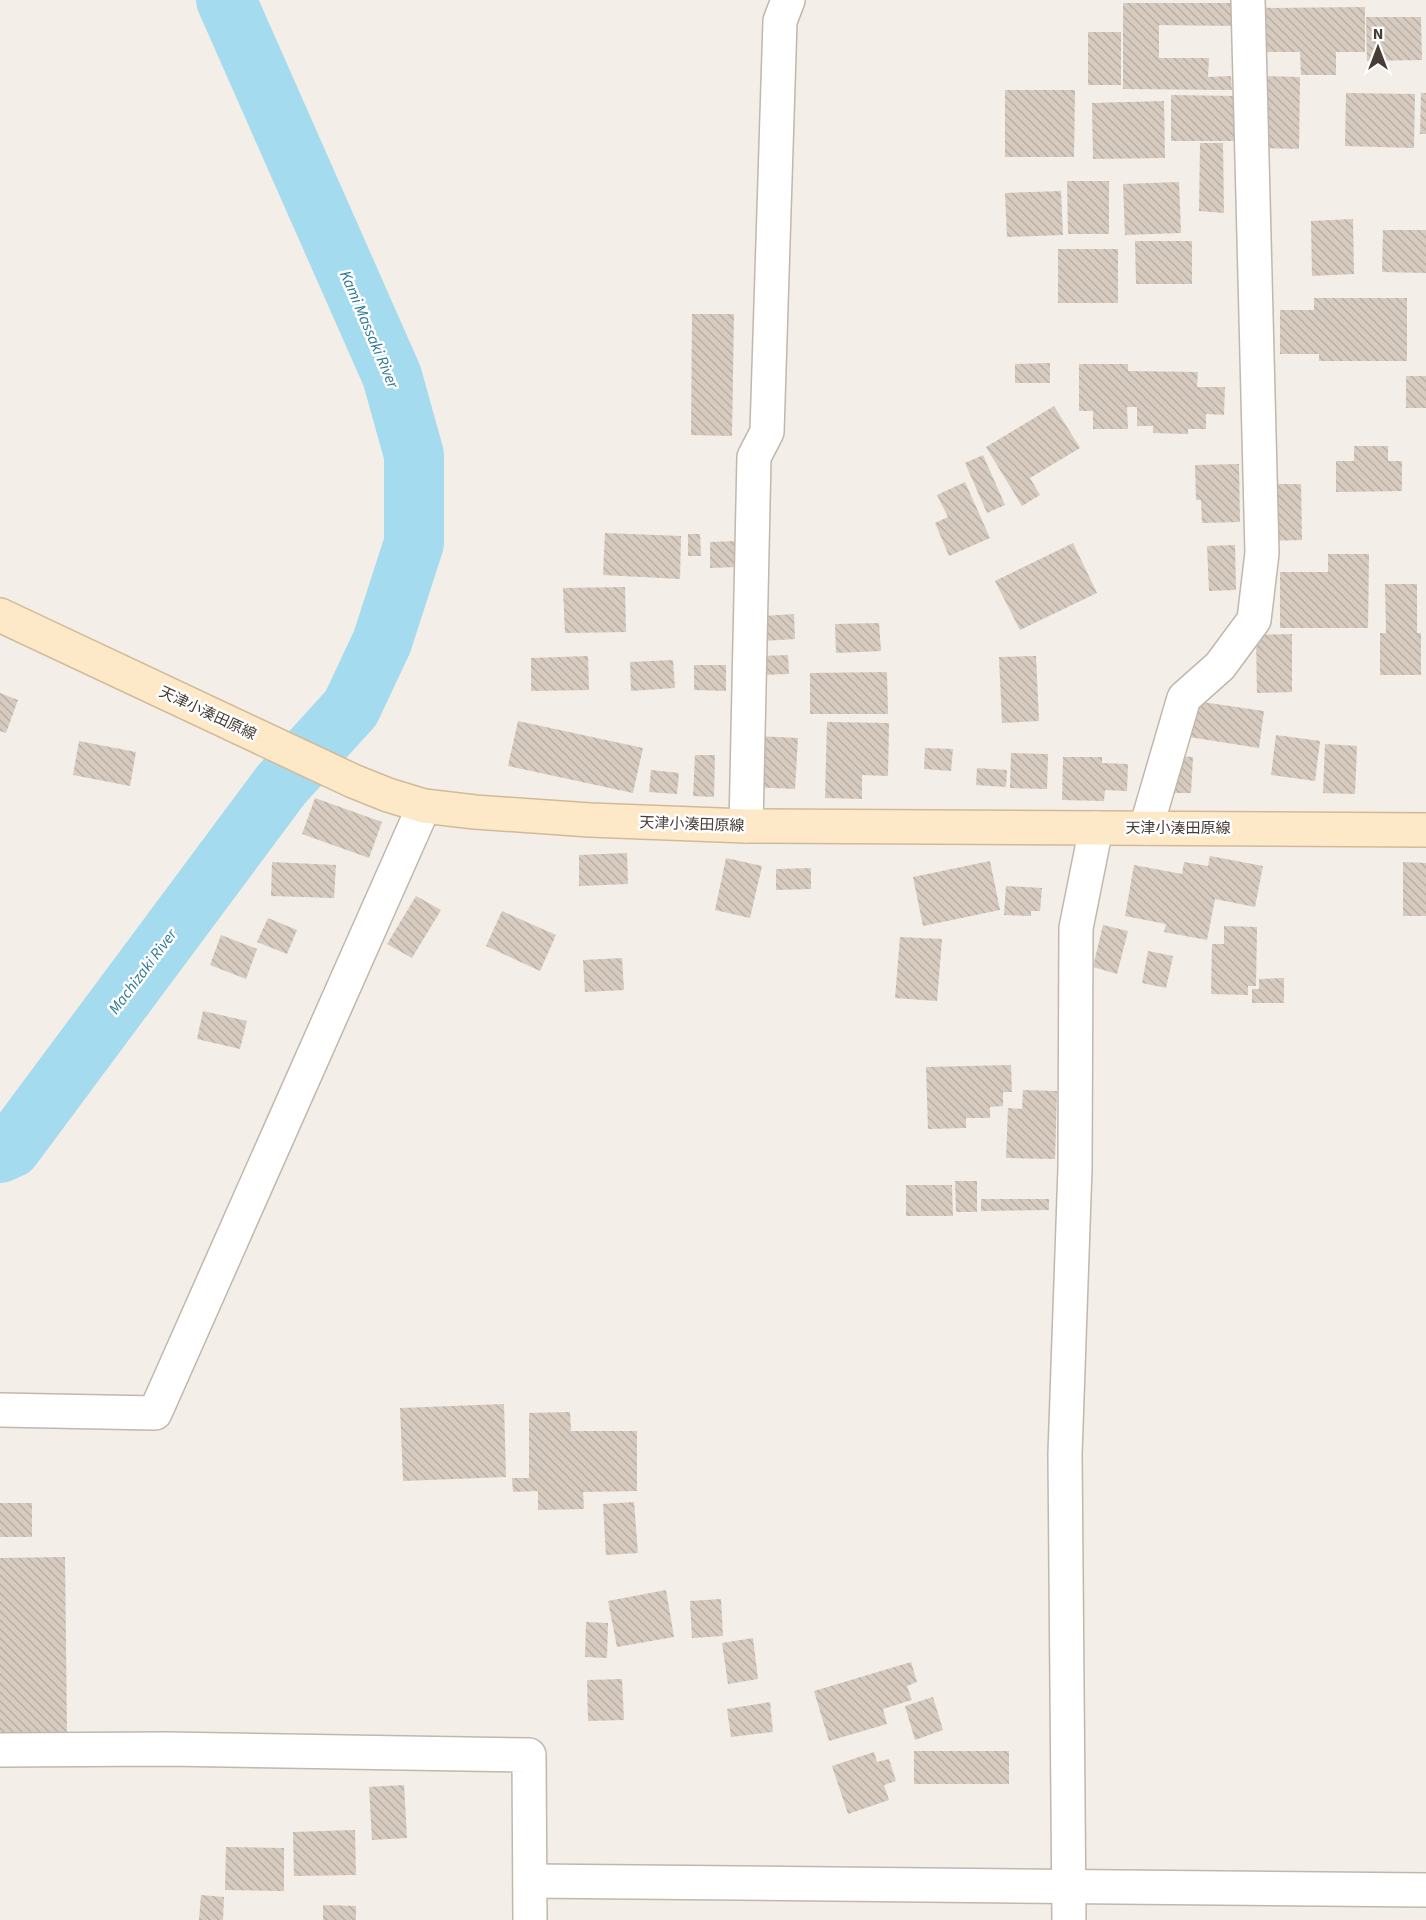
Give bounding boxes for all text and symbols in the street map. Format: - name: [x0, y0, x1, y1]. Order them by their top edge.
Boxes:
- north arrow: [1348, 18, 1408, 78]
- text: N: [1373, 23, 1383, 45]
- water label: Kami Massaki River: [334, 267, 404, 393]
- street label: 天津小湊田原線: [156, 682, 260, 745]
- street label: 天津小湊田原線: [639, 812, 745, 837]
- street label: 天津小湊田原線: [1125, 818, 1231, 839]
- water label: Machizaki River: [103, 923, 183, 1019]

